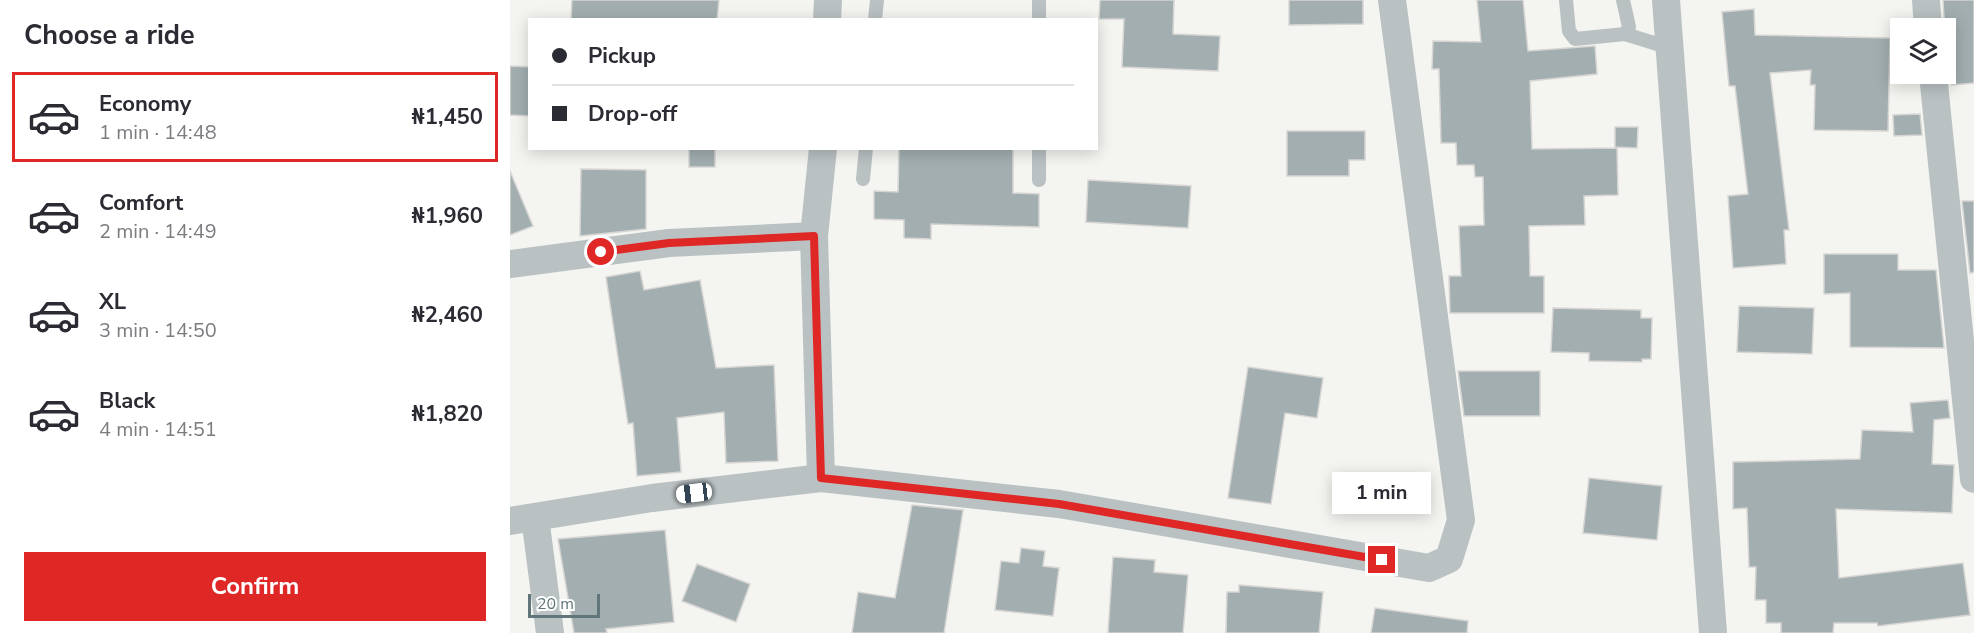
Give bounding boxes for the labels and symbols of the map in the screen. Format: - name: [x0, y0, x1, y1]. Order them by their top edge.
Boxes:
- route start: [587, 238, 614, 265]
- callout: 1 min: [1332, 473, 1432, 515]
- car: [675, 482, 713, 504]
- route end: [1368, 546, 1395, 573]
- scale bar: [528, 591, 600, 618]

